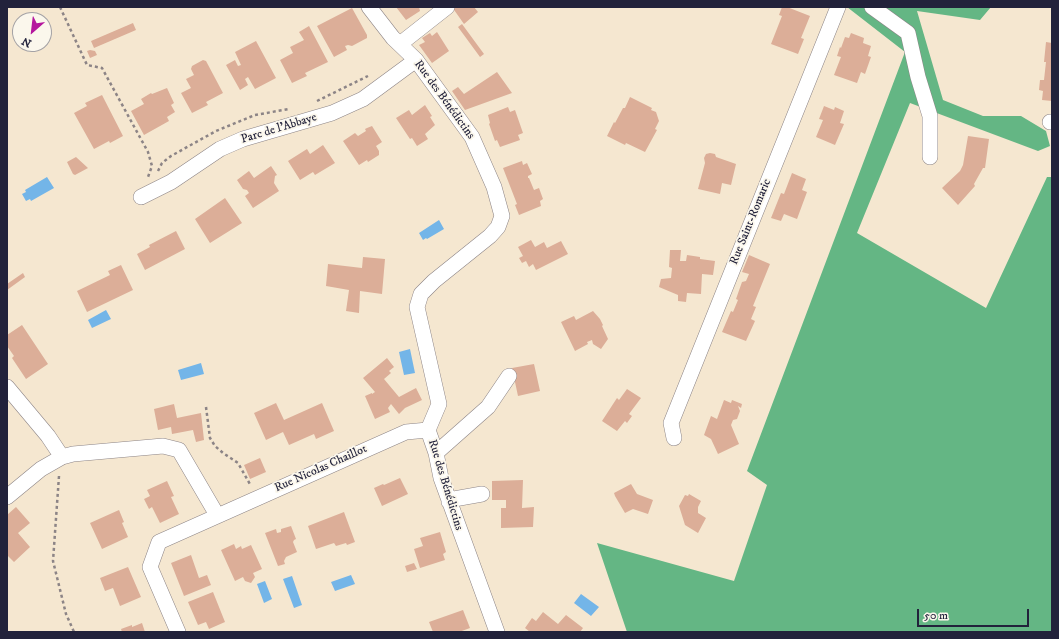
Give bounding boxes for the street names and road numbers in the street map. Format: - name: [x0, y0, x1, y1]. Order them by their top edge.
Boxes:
- street label: Rue des Bénédictins: [411, 58, 477, 142]
- street label: Parc de l'Abbaye: [239, 111, 319, 147]
- street label: Rue Saint-Romaric: [727, 177, 775, 267]
- street label: Rue des Bénédictins: [424, 438, 466, 532]
- street label: Rue Nicolas Chaillot: [273, 442, 369, 496]

